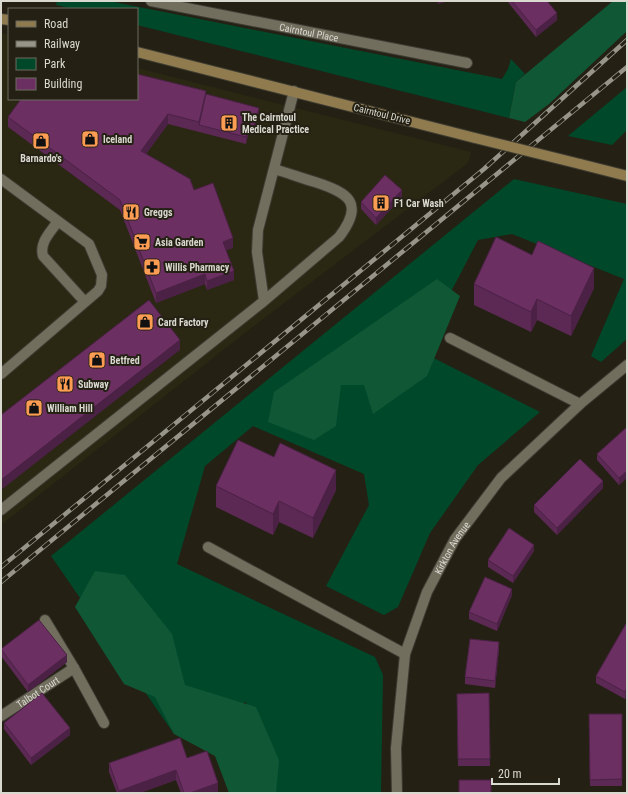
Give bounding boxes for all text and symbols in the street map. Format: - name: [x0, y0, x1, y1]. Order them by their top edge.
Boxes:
- legend: [8, 8, 138, 100]
- text: Road: [44, 17, 68, 31]
- street label: Cairntoul Place: [279, 21, 340, 43]
- text: Railway: [44, 37, 80, 51]
- text: Park: [44, 57, 66, 71]
- text: Building: [44, 77, 82, 91]
- street label: Cairntoul Drive: [353, 102, 412, 126]
- place label: The Cairntoul Medical Practice: [242, 112, 309, 135]
- building icon: The Cairntoul Medical Practice: [219, 113, 239, 133]
- shop icon: Iceland: [80, 129, 100, 149]
- shop icon: Barnardo's: [31, 131, 51, 151]
- place label: Iceland: [103, 134, 132, 145]
- place label: Barnardo's: [20, 153, 62, 164]
- building icon: F1 Car Wash: [371, 193, 391, 213]
- place label: F1 Car Wash: [394, 198, 444, 209]
- restaurant icon: Greggs: [121, 202, 141, 222]
- place label: Greggs: [144, 207, 173, 218]
- supermarket icon: Asia Garden: [132, 232, 152, 252]
- place label: Asia Garden: [155, 237, 204, 248]
- pharmacy icon: Willis Pharmacy: [142, 257, 162, 277]
- place label: Willis Pharmacy: [165, 262, 230, 273]
- shop icon: Card Factory: [135, 312, 155, 332]
- place label: Card Factory: [158, 317, 209, 328]
- shop icon: Betfred: [87, 350, 107, 370]
- place label: Betfred: [110, 355, 140, 366]
- restaurant icon: Subway: [55, 374, 75, 394]
- place label: Subway: [78, 379, 109, 390]
- shop icon: William Hill: [24, 398, 44, 418]
- place label: William Hill: [47, 403, 93, 414]
- street label: Kirkton Avenue: [432, 519, 472, 576]
- street label: Talbot Court: [14, 674, 61, 710]
- scale bar: [492, 760, 559, 786]
- text: 20 m: [498, 767, 522, 781]

